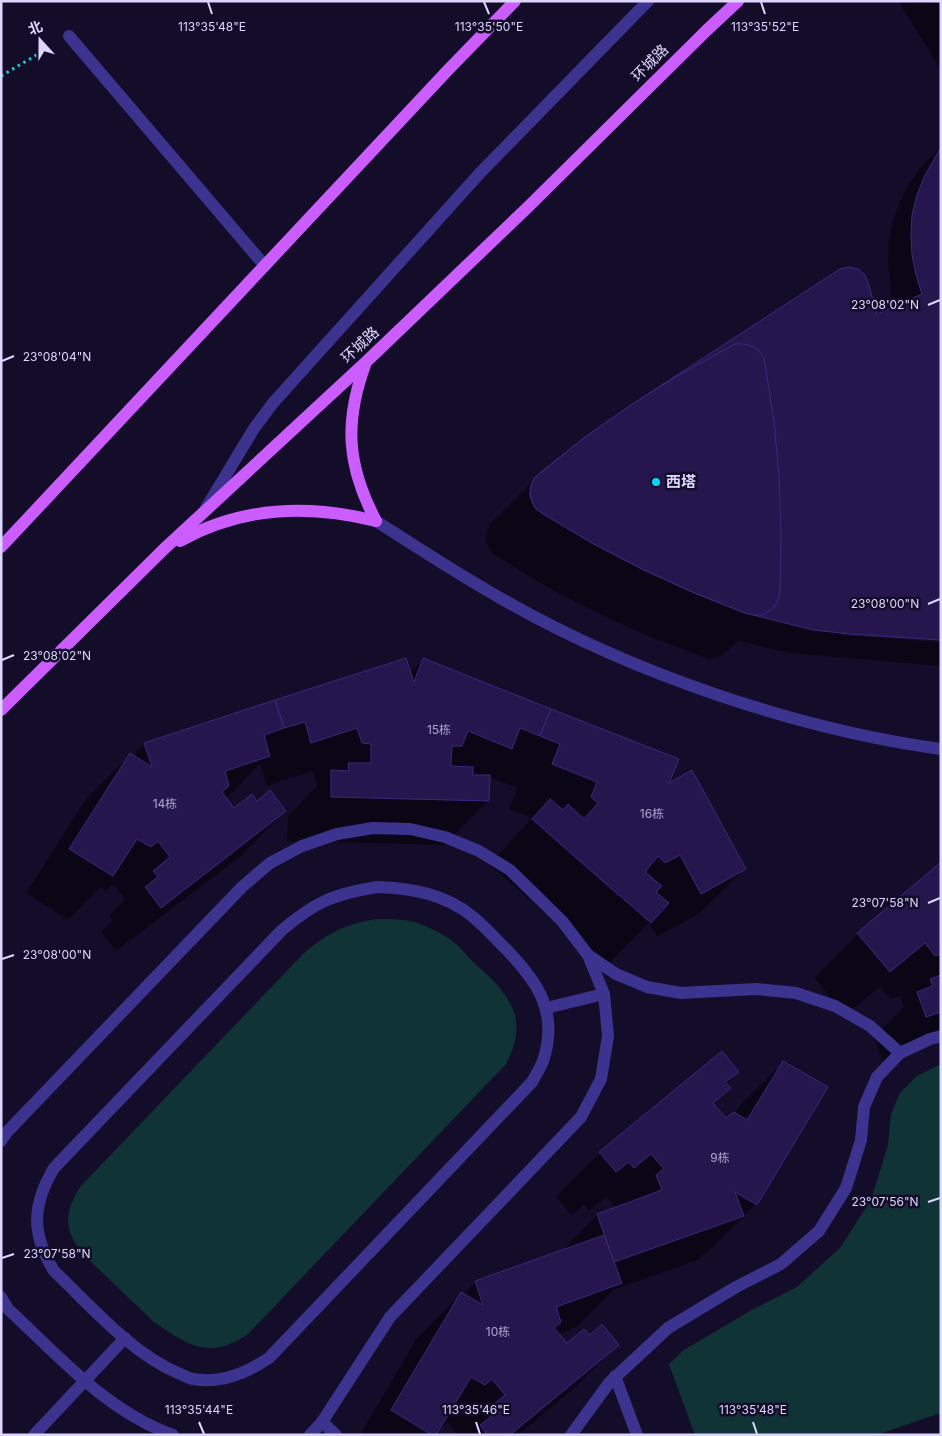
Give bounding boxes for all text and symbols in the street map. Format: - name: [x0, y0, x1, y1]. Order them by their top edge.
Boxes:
- north arrow: [15, 15, 65, 65]
- text: 北: [26, 17, 45, 38]
- text: 113°35'48"E: [178, 19, 246, 34]
- text: 113°35'50"E: [455, 19, 523, 34]
- text: 113°35'52"E: [731, 19, 799, 34]
- street label: 环城路: [627, 40, 672, 85]
- text: 23°08'02"N: [851, 297, 919, 312]
- street label: 环城路: [337, 322, 383, 367]
- text: 23°08'04"N: [23, 349, 91, 364]
- place label: 西塔: [666, 472, 696, 491]
- marker: 西塔: [650, 476, 662, 488]
- text: 23°08'00"N: [851, 596, 919, 611]
- text: 23°08'02"N: [23, 648, 91, 663]
- house number: 15栋: [427, 722, 451, 737]
- house number: 14栋: [153, 796, 177, 811]
- house number: 16栋: [640, 806, 664, 821]
- text: 23°07'58"N: [851, 895, 919, 910]
- text: 23°08'00"N: [23, 947, 91, 962]
- house number: 9栋: [710, 1150, 730, 1165]
- text: 23°07'56"N: [851, 1194, 919, 1209]
- text: 23°07'58"N: [23, 1246, 91, 1261]
- house number: 10栋: [486, 1324, 510, 1339]
- text: 113°35'44"E: [165, 1402, 233, 1417]
- text: 113°35'46"E: [442, 1402, 510, 1417]
- text: 113°35'48"E: [719, 1402, 787, 1417]

